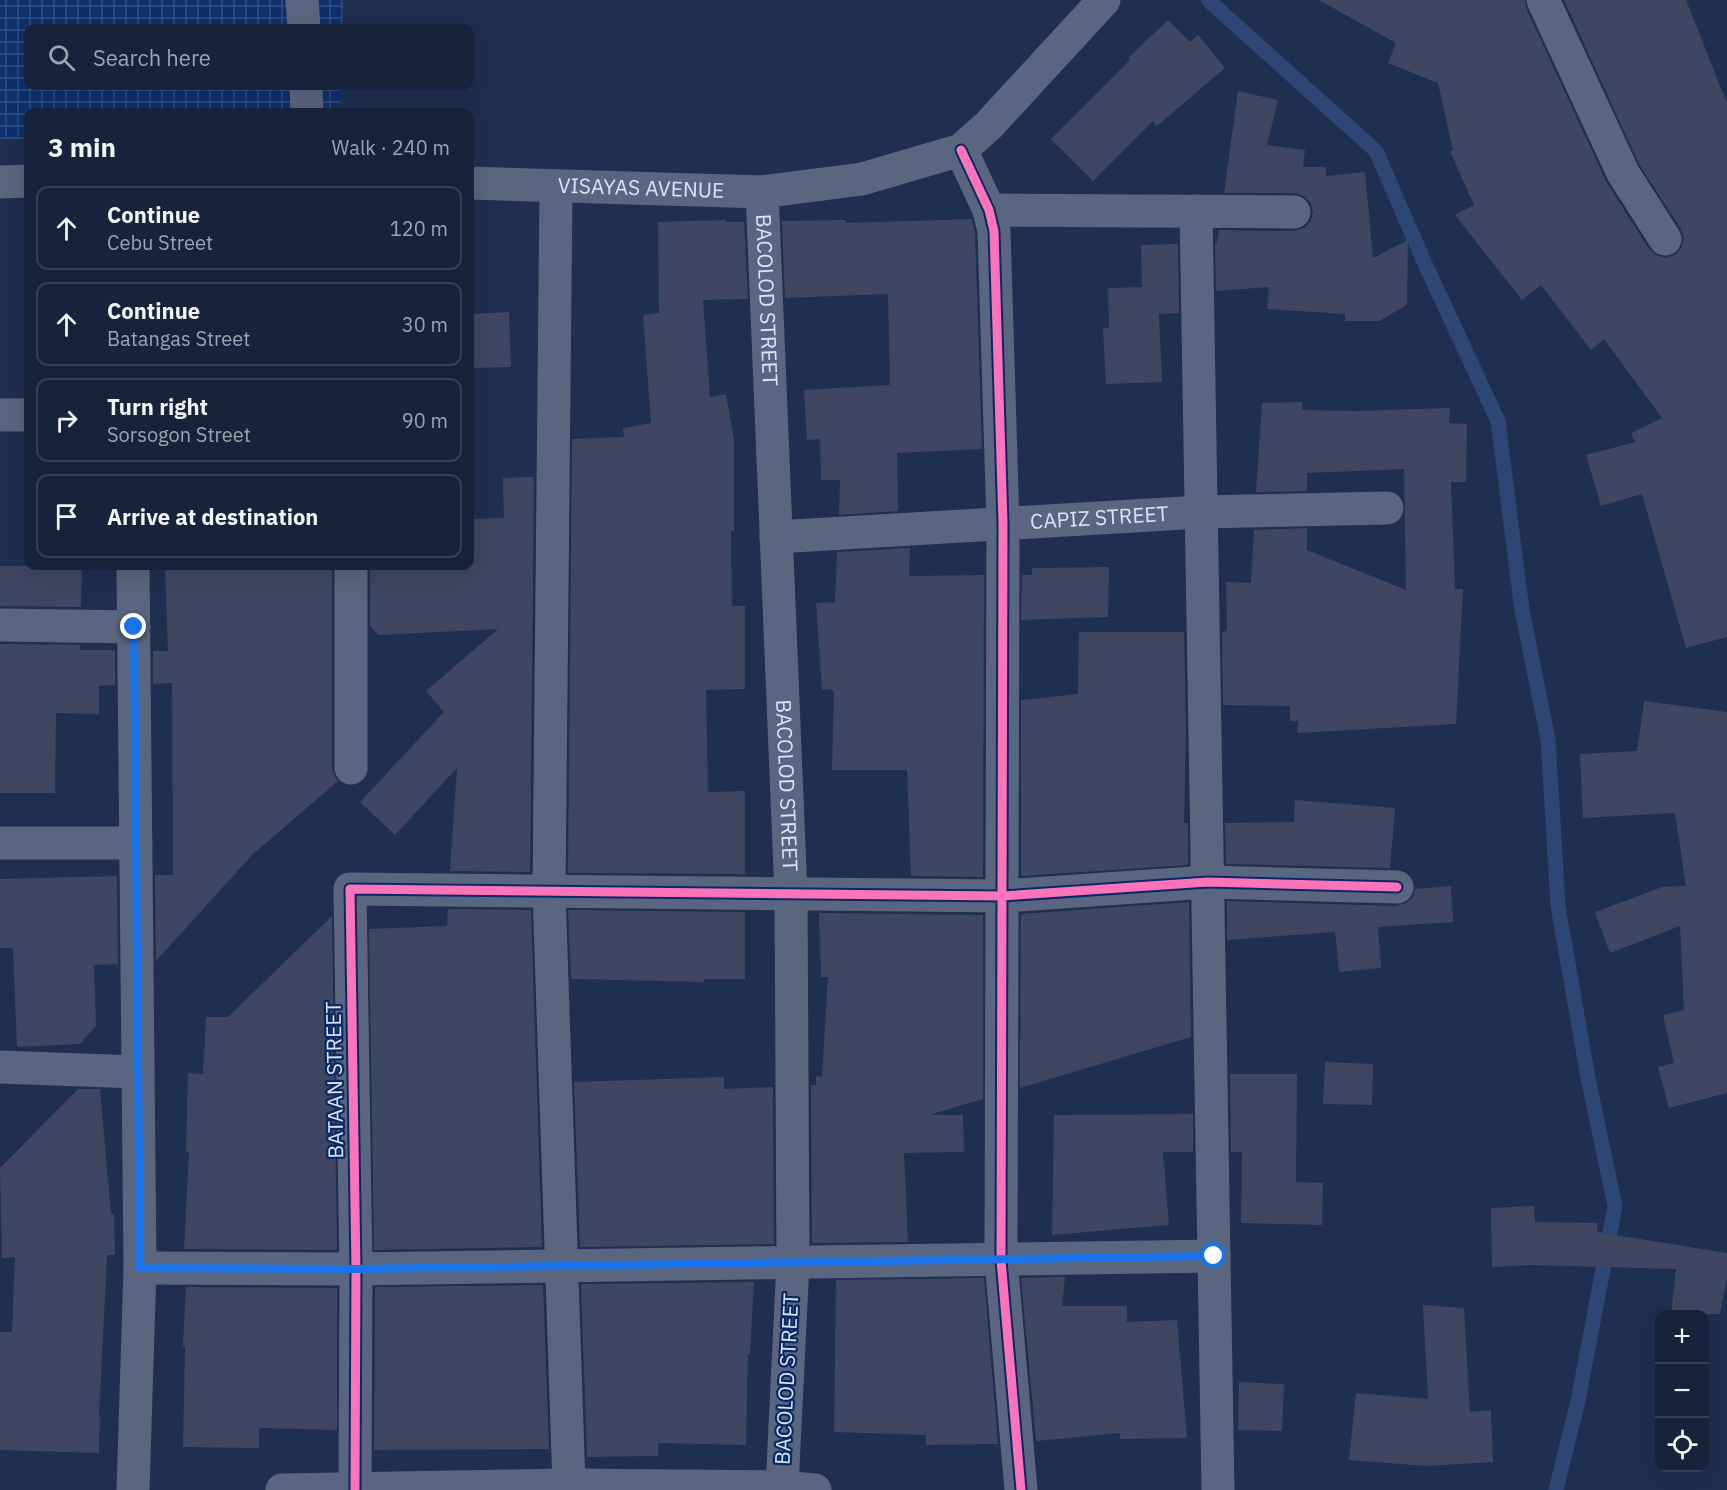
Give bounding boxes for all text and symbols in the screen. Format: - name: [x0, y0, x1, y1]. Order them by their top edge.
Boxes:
- search box: [24, 24, 474, 90]
- icon: search: [45, 41, 78, 74]
- text: Search here: [93, 43, 211, 72]
- text: 3 min: [48, 130, 116, 164]
- text: Walk · 240 m: [332, 134, 450, 161]
- street label: VISAYAS AVENUE: [557, 171, 725, 204]
- text: Continue: [107, 200, 200, 229]
- icon: ahead: [50, 212, 83, 245]
- street label: BACOLOD STREET: [750, 213, 785, 386]
- text: 120 m: [390, 215, 448, 242]
- text: Cebu Street: [107, 229, 213, 256]
- text: Continue: [107, 296, 200, 325]
- icon: ahead: [50, 308, 83, 341]
- text: 30 m: [402, 311, 448, 338]
- text: Batangas Street: [107, 325, 250, 352]
- text: Turn right: [107, 392, 208, 421]
- icon: right: [50, 404, 83, 437]
- text: 90 m: [402, 407, 448, 434]
- text: Sorsogon Street: [107, 421, 251, 448]
- street label: CAPIZ STREET: [1029, 499, 1169, 535]
- icon: arrive: [50, 500, 83, 533]
- text: Arrive at destination: [107, 502, 318, 531]
- route end: [120, 613, 146, 639]
- street label: BACOLOD STREET: [770, 699, 805, 872]
- street label: BATAAN STREET: [319, 1001, 349, 1159]
- route start: [1200, 1242, 1226, 1268]
- street label: BACOLOD STREET: [768, 1292, 804, 1466]
- map controls: [1655, 1310, 1709, 1472]
- button: +: [1655, 1310, 1709, 1364]
- button: −: [1655, 1364, 1709, 1418]
- button: locate: [1655, 1418, 1709, 1472]

